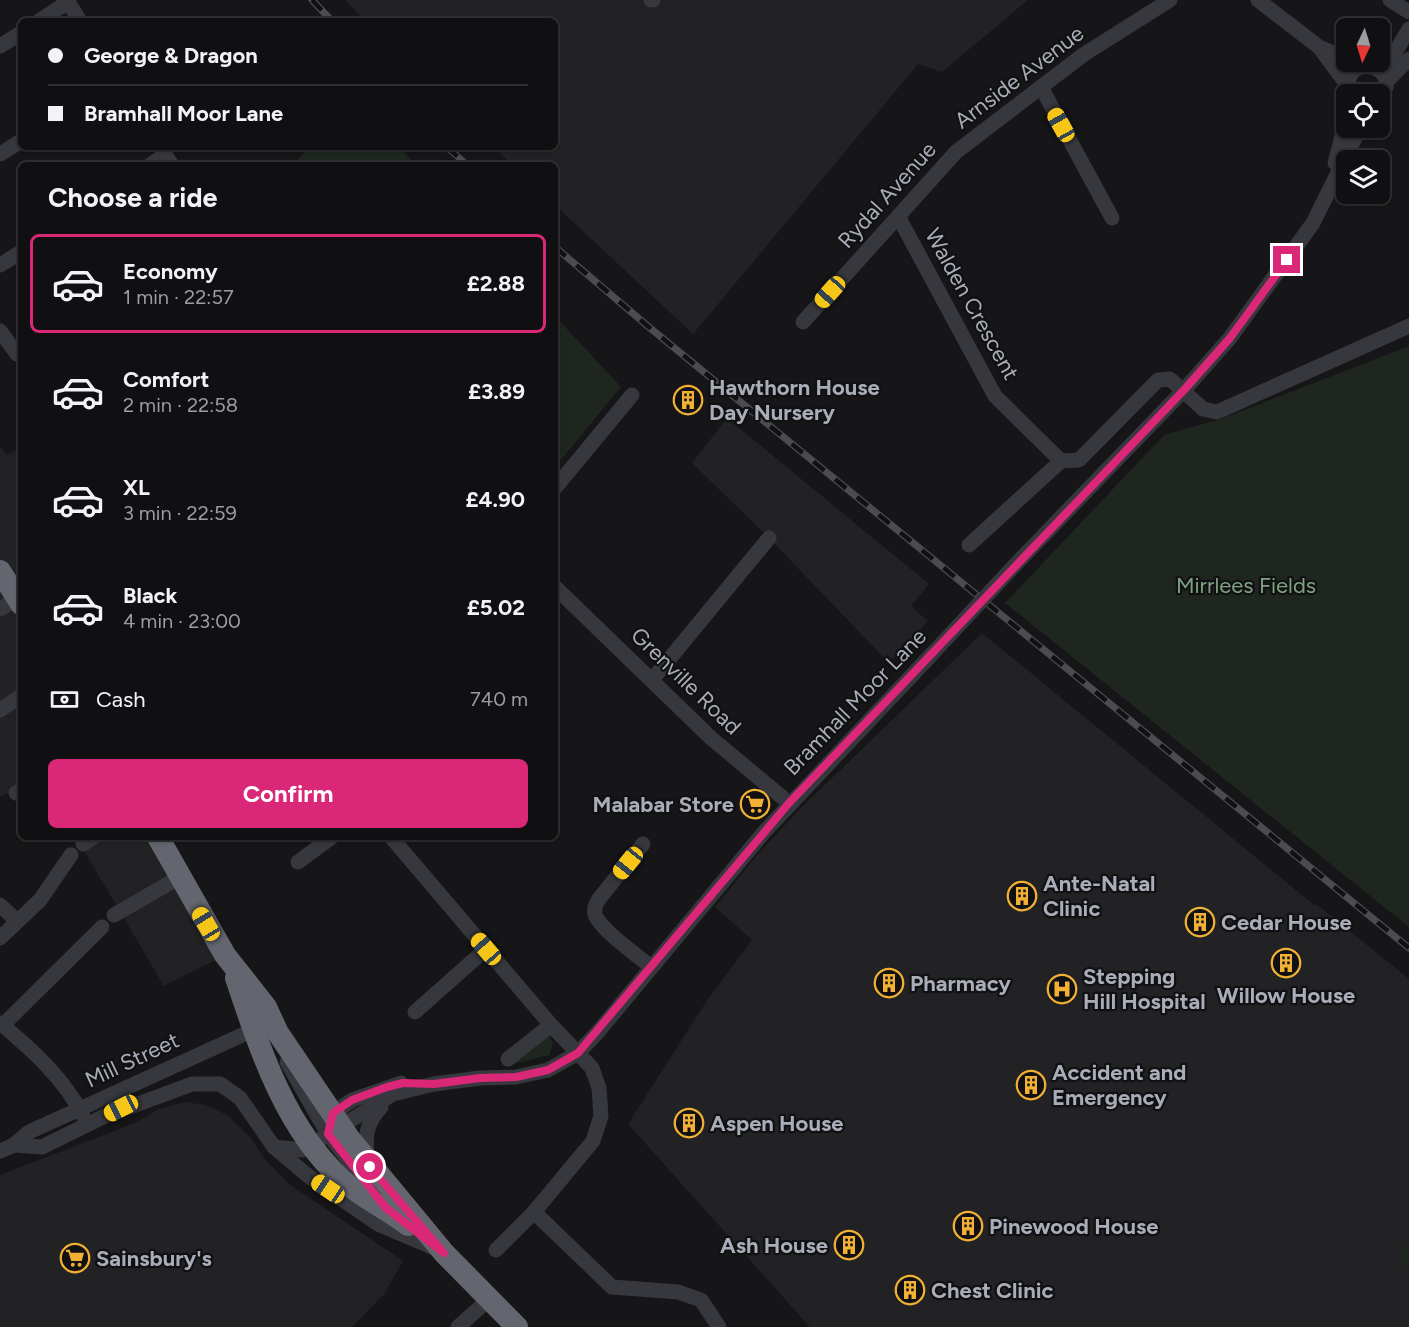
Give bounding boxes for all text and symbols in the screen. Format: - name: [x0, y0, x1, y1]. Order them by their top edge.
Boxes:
- north arrow: [1336, 18, 1390, 72]
- map controls: [1336, 18, 1390, 204]
- street label: Arnside Avenue: [949, 20, 1089, 134]
- text: George & Dragon: [84, 42, 258, 69]
- button: locate: [1336, 84, 1390, 138]
- text: Bramhall Moor Lane: [84, 100, 283, 127]
- car: [1044, 105, 1078, 145]
- street label: Rydal Avenue: [832, 136, 942, 254]
- button: layers: [1336, 150, 1390, 204]
- text: Choose a ride: [48, 181, 217, 214]
- street label: Walden Crescent: [919, 224, 1025, 384]
- route end: [1273, 246, 1300, 273]
- icon: car: [51, 257, 105, 311]
- text: Economy: [123, 258, 218, 285]
- text: £2.88: [467, 270, 525, 297]
- car: [811, 273, 849, 311]
- text: 1 min · 22:57: [123, 285, 234, 309]
- icon: car: [51, 365, 105, 419]
- text: Comfort: [123, 366, 209, 393]
- place label: Hawthorn House Day Nursery: [709, 374, 880, 426]
- text: £3.89: [468, 378, 525, 405]
- building icon: Hawthorn House Day Nursery: [672, 384, 704, 416]
- text: 2 min · 22:58: [123, 393, 238, 417]
- icon: car: [51, 473, 105, 527]
- text: XL: [123, 474, 150, 501]
- text: £4.90: [466, 486, 525, 513]
- text: 3 min · 22:59: [123, 501, 237, 525]
- park label: Mirrlees Fields: [1176, 572, 1316, 599]
- icon: car: [51, 581, 105, 635]
- text: Black: [123, 582, 177, 609]
- text: £5.02: [467, 594, 525, 621]
- text: 4 min · 23:00: [123, 609, 241, 633]
- street label: Grenville Road: [625, 622, 747, 740]
- street label: Bramhall Moor Lane: [778, 623, 932, 781]
- icon: cash: [48, 683, 81, 716]
- text: Cash: [96, 686, 146, 713]
- text: 740 m: [470, 687, 528, 711]
- button: Confirm: [48, 759, 528, 828]
- supermarket icon: Malabar Store: [739, 788, 771, 820]
- place label: Malabar Store: [593, 791, 734, 818]
- car: [610, 843, 646, 883]
- place label: Ante-Natal Clinic: [1043, 870, 1156, 922]
- building icon: Ante-Natal Clinic: [1006, 880, 1038, 912]
- car: [189, 904, 223, 944]
- building icon: Cedar House: [1184, 906, 1216, 938]
- place label: Cedar House: [1221, 909, 1352, 936]
- car: [467, 930, 505, 968]
- building icon: Willow House: [1270, 947, 1302, 979]
- place label: Stepping Hill Hospital: [1083, 963, 1206, 1015]
- building icon: Pharmacy: [873, 967, 905, 999]
- place label: Pharmacy: [910, 970, 1011, 997]
- hospital icon: Stepping Hill Hospital: [1046, 973, 1078, 1005]
- place label: Willow House: [1217, 982, 1355, 1009]
- street label: Mill Street: [81, 1027, 183, 1093]
- place label: Accident and Emergency: [1052, 1059, 1186, 1111]
- building icon: Accident and Emergency: [1015, 1069, 1047, 1101]
- car: [101, 1092, 141, 1124]
- building icon: Aspen House: [673, 1107, 705, 1139]
- place label: Aspen House: [710, 1110, 843, 1137]
- route start: [356, 1153, 383, 1180]
- car: [308, 1171, 348, 1207]
- building icon: Pinewood House: [952, 1210, 984, 1242]
- place label: Pinewood House: [989, 1213, 1158, 1240]
- building icon: Ash House: [833, 1229, 865, 1261]
- place label: Ash House: [720, 1232, 828, 1259]
- supermarket icon: Sainsbury's: [59, 1242, 91, 1274]
- place label: Sainsbury's: [96, 1245, 212, 1272]
- building icon: Chest Clinic: [894, 1274, 926, 1306]
- place label: Chest Clinic: [931, 1277, 1053, 1304]

